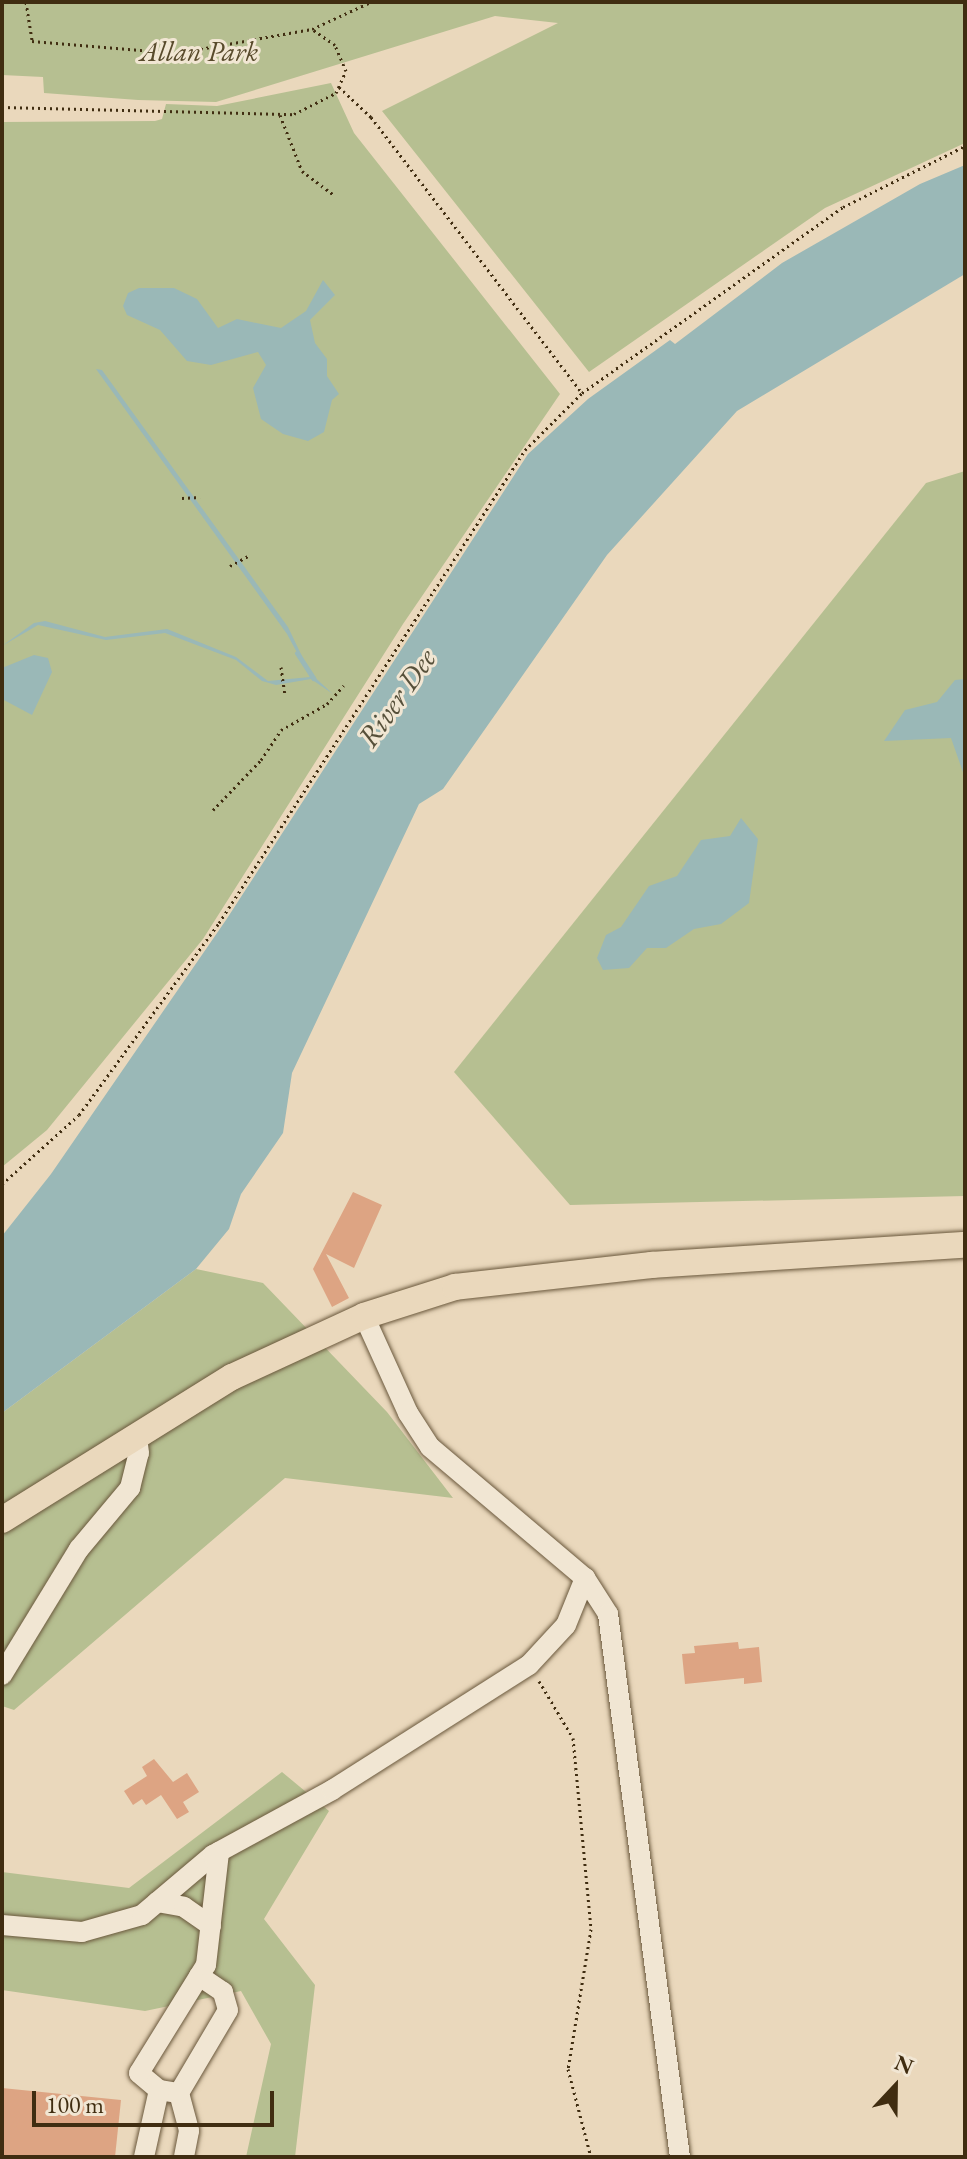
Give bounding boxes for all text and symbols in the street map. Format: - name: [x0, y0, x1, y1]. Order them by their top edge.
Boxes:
- park label: Allan Park: [140, 34, 258, 68]
- water label: River Dee: [350, 642, 444, 754]
- north arrow: [855, 2047, 935, 2127]
- text: N: [890, 2048, 918, 2081]
- scale bar: [36, 2075, 278, 2125]
- text: 100 m: [46, 2089, 104, 2120]

